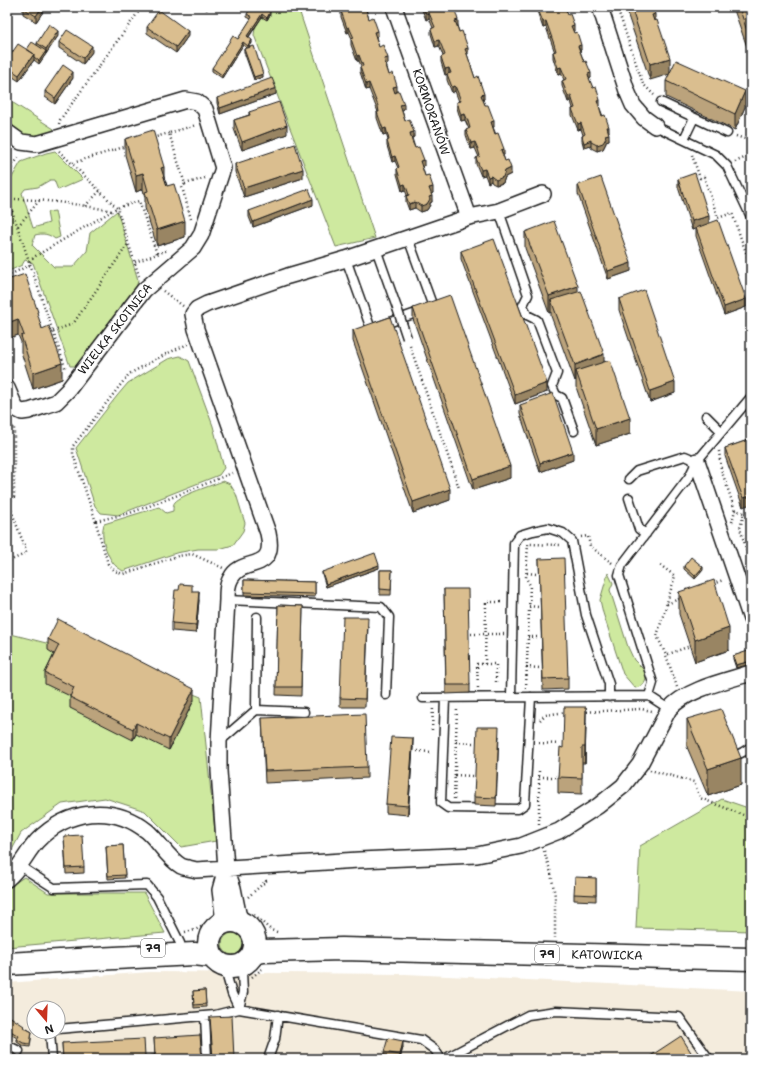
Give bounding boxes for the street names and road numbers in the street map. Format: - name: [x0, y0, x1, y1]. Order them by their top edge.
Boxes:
- street label: KORMORANÓW: [409, 67, 453, 157]
- street label: WIELKA SKOTNICA: [74, 280, 156, 378]
- road number: 79: [141, 939, 165, 957]
- road number: 79: [535, 945, 559, 963]
- street label: KATOWICKA: [571, 946, 643, 964]

